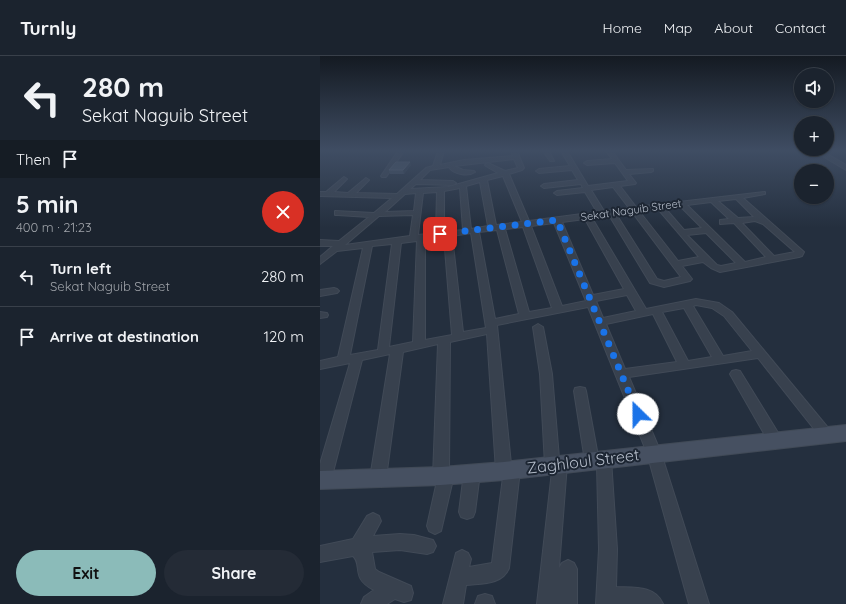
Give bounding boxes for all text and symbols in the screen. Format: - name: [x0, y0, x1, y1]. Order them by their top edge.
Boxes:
- text: Turnly: [20, 16, 76, 40]
- text: Home: [603, 19, 642, 37]
- text: Map: [664, 19, 692, 37]
- text: About: [714, 19, 753, 37]
- text: Contact: [775, 19, 826, 37]
- map controls: [794, 68, 834, 204]
- button: sound: [794, 68, 834, 108]
- text: 280 m: [82, 69, 164, 104]
- icon: left: [16, 72, 68, 124]
- text: Sekat Naguib Street: [82, 104, 248, 127]
- button: +: [794, 116, 834, 156]
- icon: arrive: [59, 148, 81, 170]
- text: Then: [16, 150, 51, 169]
- button: −: [794, 164, 834, 204]
- text: 5 min: [16, 189, 79, 219]
- button: close: [262, 191, 304, 233]
- street label: Sekat Naguib Street: [580, 196, 682, 224]
- pin: [423, 217, 457, 251]
- text: 400 m · 21:23: [16, 219, 92, 235]
- icon: arrive: [429, 223, 451, 245]
- text: Turn left: [50, 259, 112, 278]
- icon: left: [16, 266, 38, 288]
- text: 280 m: [261, 267, 304, 286]
- text: Sekat Naguib Street: [50, 278, 170, 294]
- icon: arrive: [16, 326, 38, 348]
- text: Arrive at destination: [50, 327, 199, 346]
- text: 120 m: [263, 327, 304, 346]
- position arrow: [617, 393, 659, 435]
- street label: Zaghloul Street: [526, 444, 640, 478]
- button: Exit: [16, 550, 156, 596]
- button: Share: [164, 550, 304, 596]

